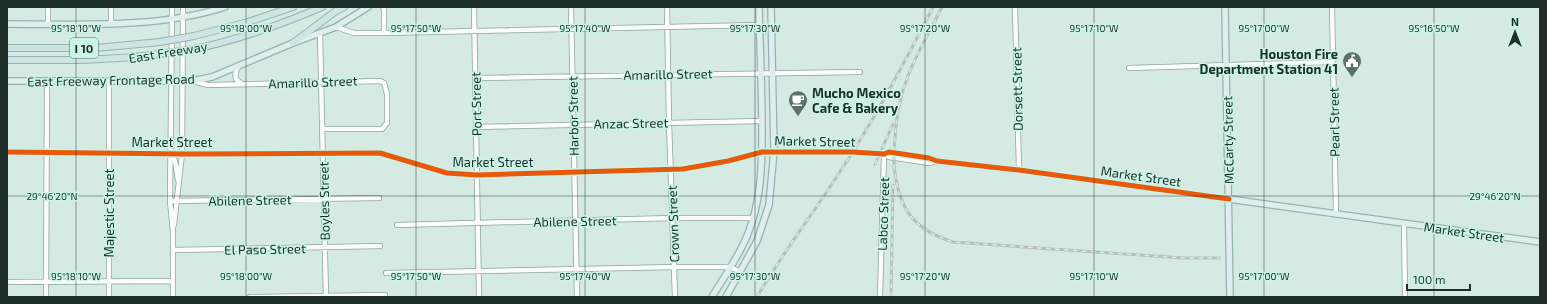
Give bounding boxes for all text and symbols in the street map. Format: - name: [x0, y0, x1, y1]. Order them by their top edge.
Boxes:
- north arrow: [1495, 12, 1535, 52]
- text: N: [1511, 15, 1519, 28]
- text: 95°18'10"W: [51, 22, 101, 34]
- text: 95°18'00"W: [220, 22, 272, 34]
- text: 95°17'50"W: [391, 22, 442, 34]
- text: 95°17'40"W: [560, 22, 611, 34]
- text: 95°17'30"W: [730, 22, 781, 34]
- text: 95°17'20"W: [900, 22, 951, 34]
- text: 95°17'10"W: [1070, 22, 1119, 34]
- text: 95°17'00"W: [1239, 22, 1290, 34]
- text: 95°16'50"W: [1409, 22, 1460, 34]
- road number: I 10: [70, 38, 98, 58]
- street label: East Freeway: [128, 38, 209, 66]
- place label: Houston Fire Department Station 41: [1200, 46, 1338, 77]
- street label: Dorsett Street: [1008, 47, 1026, 131]
- public building icon: Houston Fire Department Station 41: [1341, 50, 1363, 78]
- street label: Amarillo Street: [623, 65, 713, 83]
- street label: East Freeway Frontage Road: [27, 71, 195, 89]
- street label: Amarillo Street: [268, 72, 358, 92]
- street label: Port Street: [467, 72, 485, 136]
- street label: Harbor Street: [564, 76, 582, 156]
- place label: Mucho Mexico Cafe & Bakery: [812, 85, 901, 116]
- street label: Pearl Street: [1325, 87, 1343, 157]
- cafe icon: Mucho Mexico Cafe & Bakery: [787, 89, 809, 117]
- street label: McCarty Street: [1219, 96, 1237, 184]
- street label: Anzac Street: [593, 114, 669, 132]
- street label: Market Street: [774, 132, 856, 150]
- street label: Market Street: [131, 134, 213, 150]
- street label: Market Street: [452, 154, 534, 170]
- street label: Boyles Street: [315, 161, 333, 240]
- street label: Market Street: [1100, 162, 1182, 190]
- street label: Majestic Street: [101, 168, 117, 257]
- street label: Labco Street: [874, 177, 892, 251]
- street label: Crown Street: [664, 185, 682, 263]
- text: 29°46'20"N: [26, 190, 78, 202]
- text: 29°46'20"N: [1469, 190, 1521, 202]
- street label: Abilene Street: [208, 191, 292, 209]
- street label: Abilene Street: [533, 212, 617, 230]
- street label: Market Street: [1423, 218, 1505, 246]
- street label: El Paso Street: [224, 240, 306, 258]
- scale bar: [1407, 266, 1470, 292]
- text: 95°18'10"W: [51, 270, 101, 282]
- text: 95°18'00"W: [220, 270, 272, 282]
- text: 95°17'50"W: [391, 270, 442, 282]
- text: 95°17'40"W: [560, 270, 611, 282]
- text: 95°17'30"W: [730, 270, 781, 282]
- text: 95°17'20"W: [900, 270, 951, 282]
- text: 95°17'10"W: [1070, 270, 1119, 282]
- text: 95°17'00"W: [1239, 270, 1290, 282]
- text: 100 m: [1413, 272, 1445, 286]

